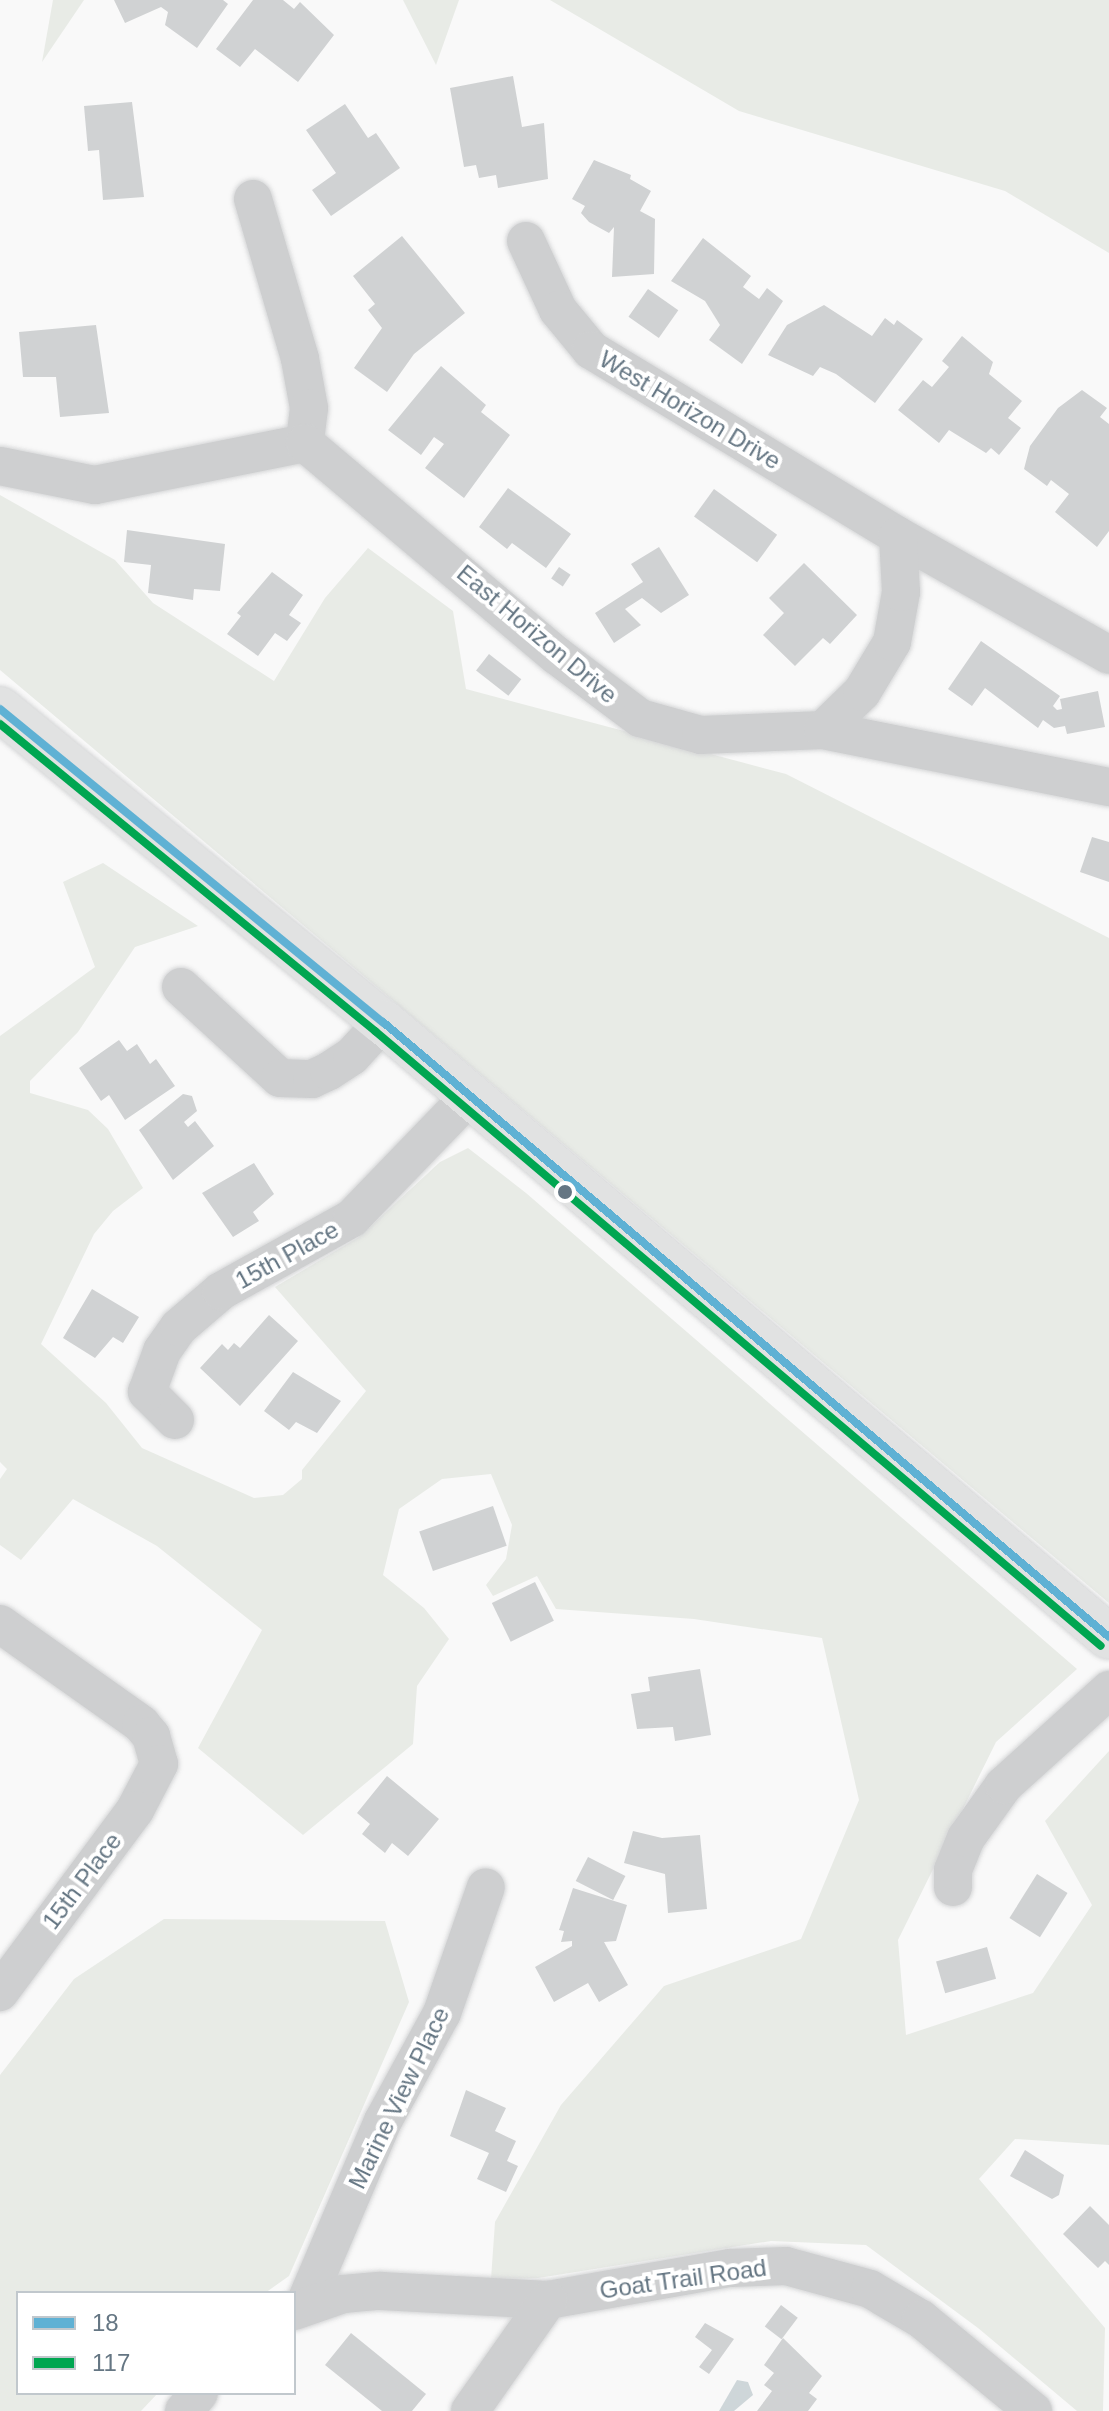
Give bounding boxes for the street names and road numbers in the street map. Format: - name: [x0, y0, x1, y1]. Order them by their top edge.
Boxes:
- street label: West Horizon Drive: [594, 345, 786, 475]
- street label: East Horizon Drive: [451, 559, 623, 709]
- street label: 15th Place: [230, 1215, 344, 1295]
- street label: 15th Place: [36, 1827, 128, 1935]
- street label: Marine View Place: [343, 2003, 455, 2193]
- street label: Goat Trail Road: [598, 2253, 768, 2305]

